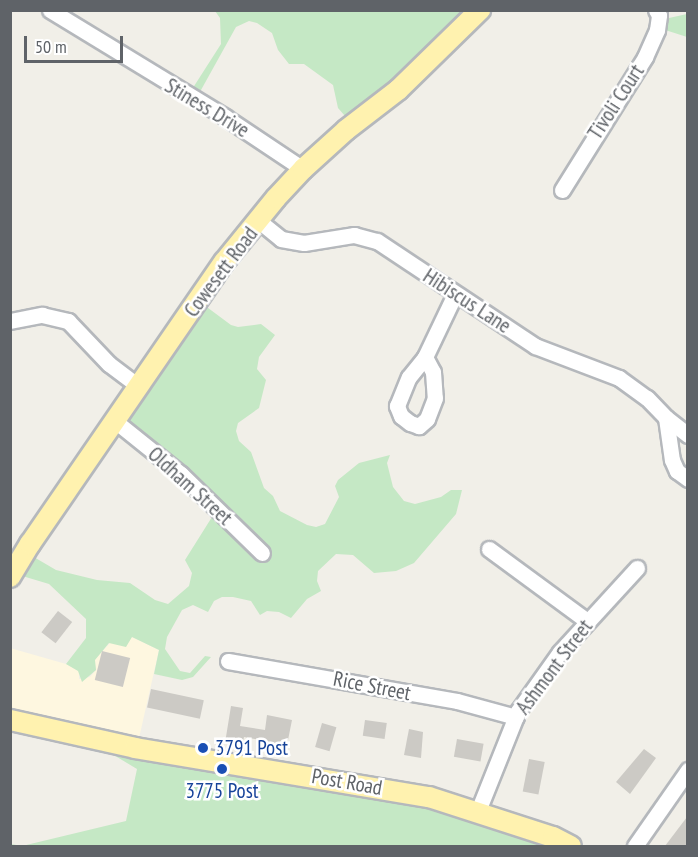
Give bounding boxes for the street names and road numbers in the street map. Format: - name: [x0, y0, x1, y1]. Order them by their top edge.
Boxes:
- street label: Tivoli Court: [582, 60, 650, 144]
- street label: Stiness Drive: [160, 73, 254, 143]
- street label: Cowesett Road: [179, 222, 263, 322]
- street label: Hibiscus Lane: [418, 263, 516, 339]
- street label: Oldham Street: [143, 442, 237, 530]
- street label: Ashmont Street: [510, 615, 598, 719]
- street label: Rice Street: [331, 666, 413, 706]
- street label: Post Road: [310, 763, 384, 801]

